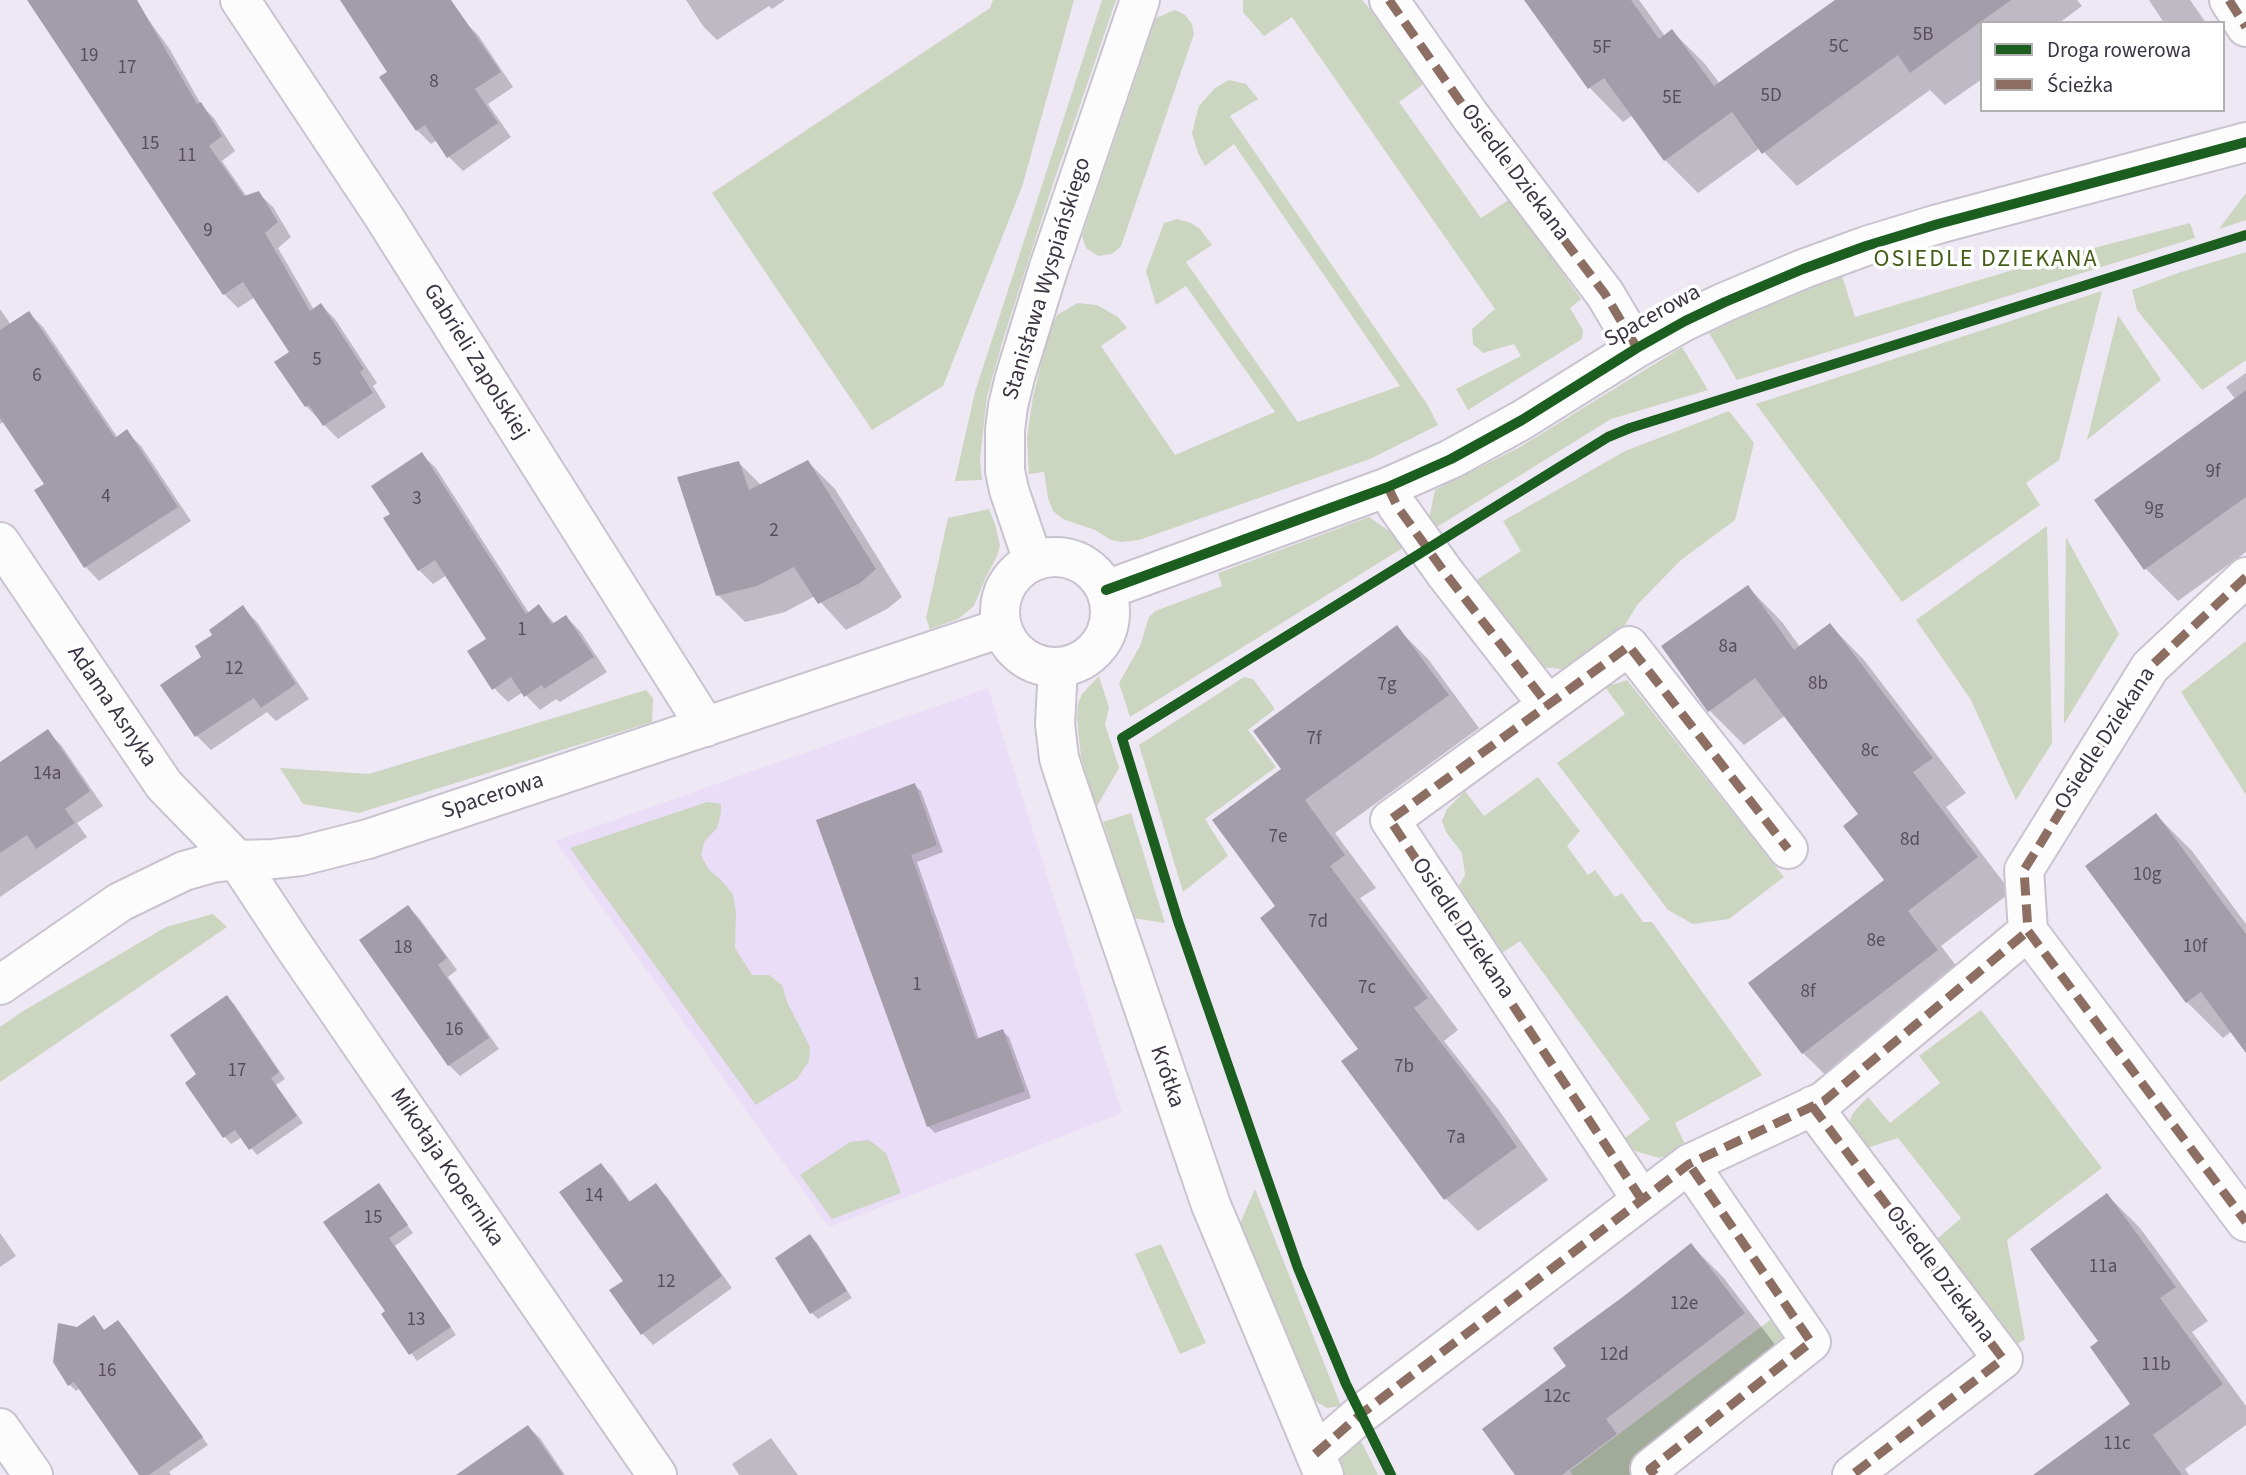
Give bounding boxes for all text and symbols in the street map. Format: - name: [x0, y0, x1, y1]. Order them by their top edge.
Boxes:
- legend: [1980, 21, 2225, 112]
- house number: 5B: [1913, 25, 1933, 47]
- text: Droga rowerowa: [2047, 35, 2191, 65]
- house number: 5C: [1829, 37, 1849, 59]
- house number: 5F: [1593, 38, 1611, 60]
- house number: 19: [80, 46, 98, 68]
- house number: 17: [118, 58, 136, 80]
- text: Ścieżka: [2047, 70, 2113, 100]
- house number: 8: [429, 72, 439, 94]
- house number: 5D: [1760, 86, 1782, 108]
- house number: 5E: [1662, 88, 1682, 110]
- street label: Osiedle Dziekana: [1454, 99, 1574, 247]
- house number: 15: [141, 134, 159, 156]
- house number: 11: [178, 146, 196, 168]
- street label: Stanisława Wyspiańskiego: [998, 154, 1098, 404]
- house number: 9: [203, 221, 213, 243]
- district label: OSIEDLE DZIEKANA: [1875, 247, 2097, 275]
- street label: Gabrieli Zapolskiej: [416, 279, 534, 445]
- street label: Spacerowa: [1600, 279, 1706, 355]
- house number: 5: [312, 350, 322, 372]
- house number: 6: [32, 366, 42, 388]
- house number: 9f: [2206, 462, 2220, 484]
- house number: 4: [101, 487, 111, 509]
- house number: 3: [412, 489, 422, 511]
- house number: 9g: [2144, 499, 2164, 521]
- house number: 2: [769, 521, 779, 543]
- house number: 1: [517, 620, 527, 642]
- house number: 8a: [1718, 637, 1738, 659]
- street label: Adama Asnyka: [60, 641, 162, 773]
- house number: 12: [225, 659, 243, 681]
- street label: Osiedle Dziekana: [2050, 663, 2162, 815]
- house number: 8b: [1808, 674, 1828, 696]
- house number: 7g: [1377, 675, 1397, 697]
- house number: 7f: [1307, 729, 1321, 751]
- house number: 8c: [1861, 741, 1879, 763]
- house number: 14a: [33, 764, 61, 786]
- street label: Spacerowa: [438, 768, 548, 826]
- house number: 7e: [1269, 827, 1287, 849]
- house number: 8d: [1900, 830, 1920, 852]
- street label: Osiedle Dziekana: [1405, 853, 1519, 1005]
- house number: 10g: [2133, 865, 2161, 887]
- house number: 7d: [1308, 912, 1328, 934]
- house number: 8e: [1867, 931, 1885, 953]
- house number: 10f: [2183, 937, 2207, 959]
- house number: 18: [394, 938, 412, 960]
- house number: 1: [912, 975, 922, 997]
- house number: 7c: [1358, 978, 1376, 1000]
- house number: 8f: [1801, 982, 1815, 1004]
- house number: 16: [445, 1020, 463, 1042]
- street label: Krótka: [1143, 1042, 1189, 1112]
- house number: 7b: [1394, 1057, 1414, 1079]
- house number: 17: [228, 1061, 246, 1083]
- street label: Mikołaja Kopernika: [383, 1084, 509, 1252]
- house number: 7a: [1446, 1128, 1466, 1150]
- house number: 14: [585, 1186, 603, 1208]
- street label: Osiedle Dziekana: [1879, 1201, 1999, 1349]
- house number: 15: [364, 1208, 382, 1230]
- house number: 11a: [2089, 1257, 2117, 1279]
- house number: 12: [657, 1272, 675, 1294]
- house number: 12e: [1670, 1294, 1698, 1316]
- house number: 13: [407, 1310, 425, 1332]
- house number: 12d: [1599, 1345, 1629, 1367]
- house number: 11b: [2141, 1355, 2171, 1377]
- house number: 16: [98, 1361, 116, 1383]
- house number: 12c: [1543, 1387, 1571, 1409]
- house number: 11c: [2103, 1434, 2131, 1456]

